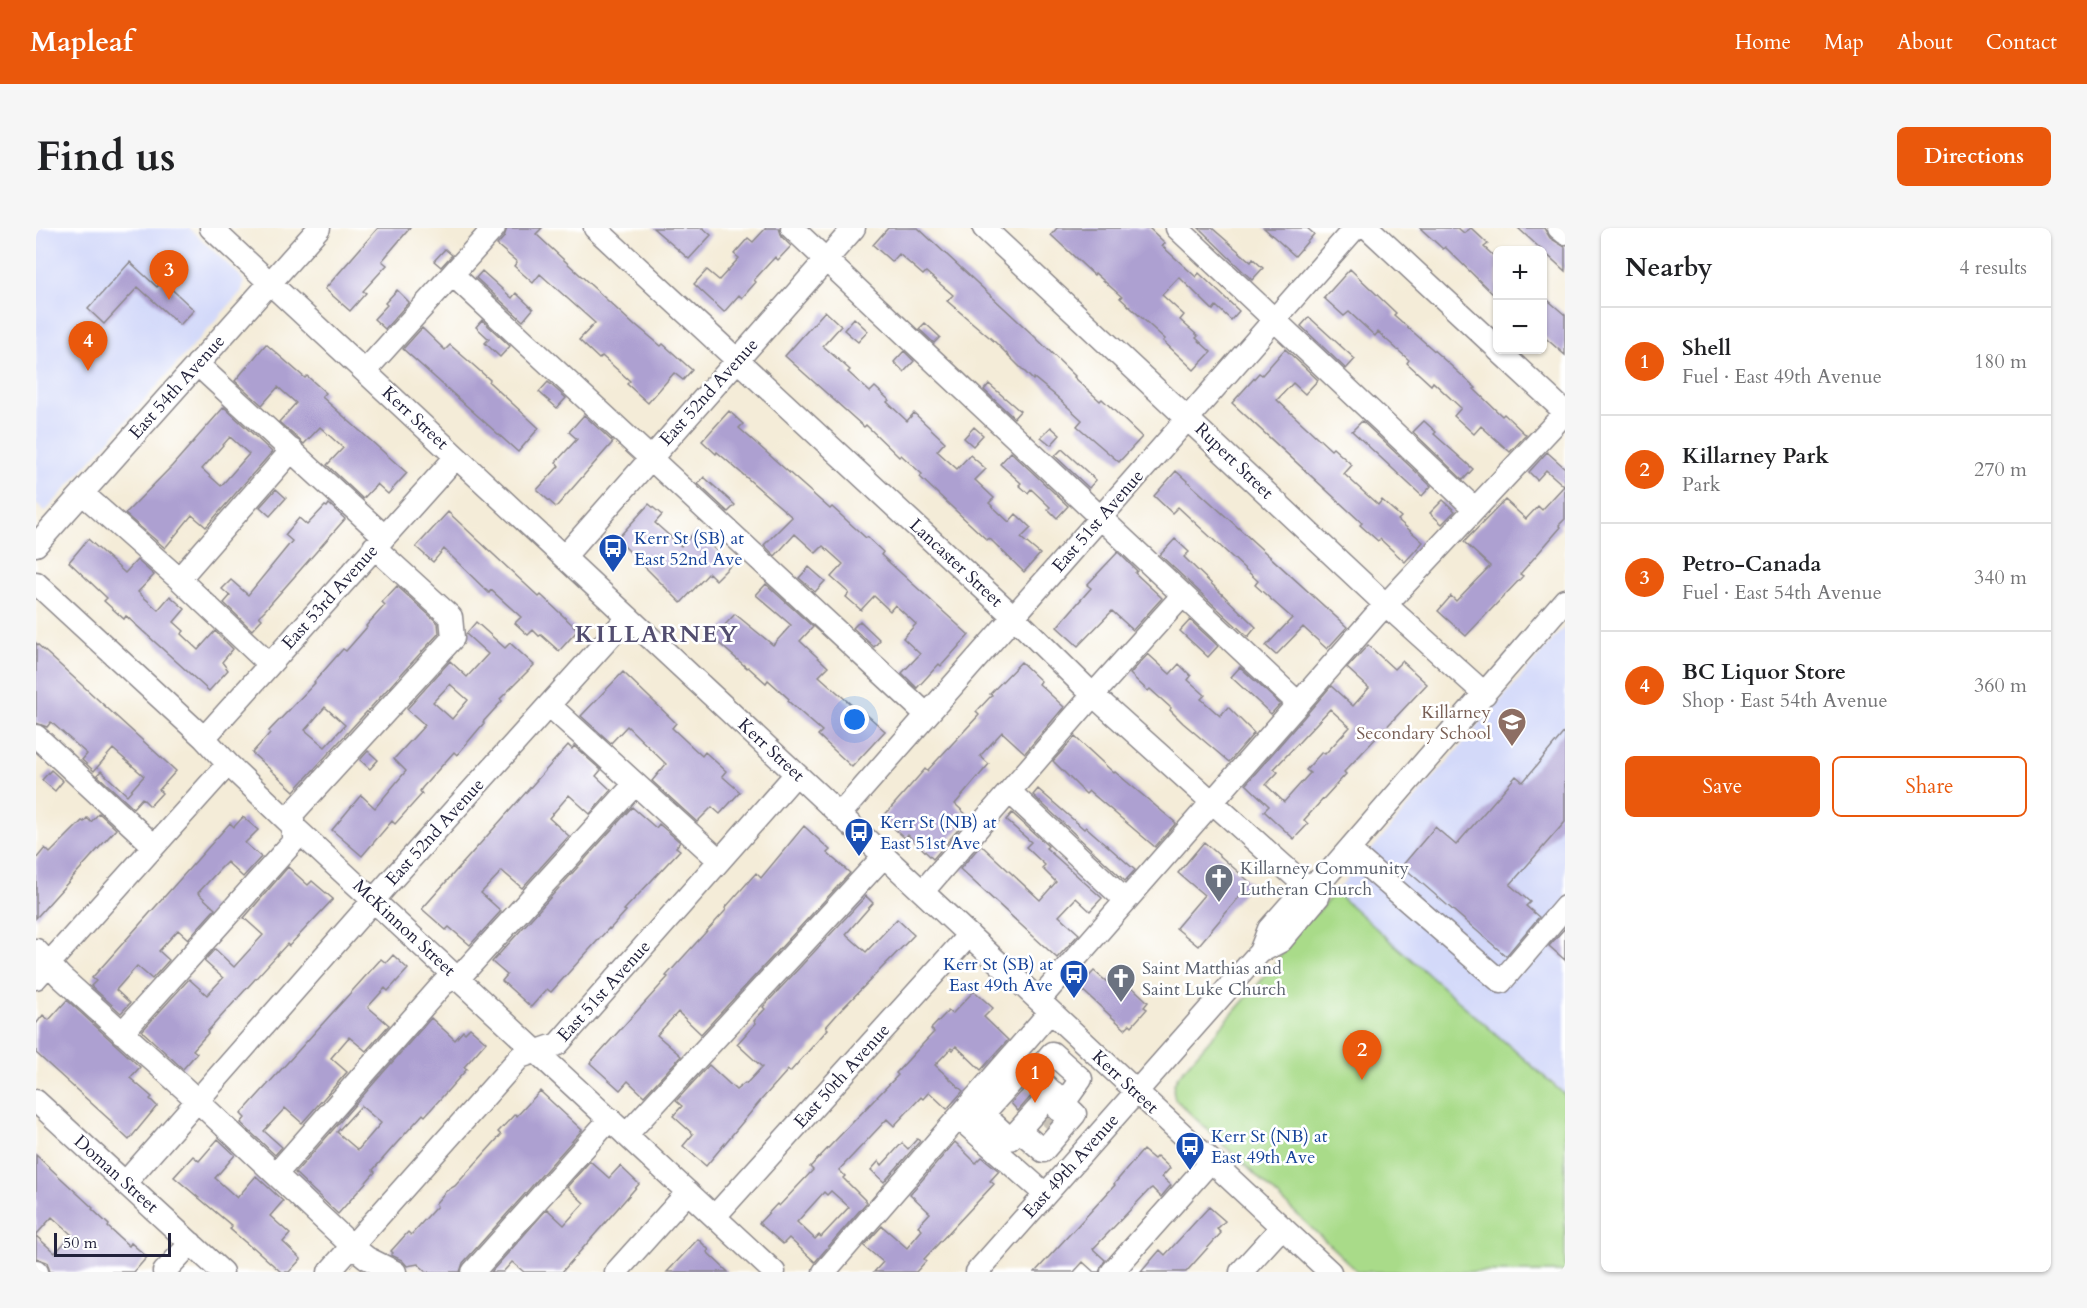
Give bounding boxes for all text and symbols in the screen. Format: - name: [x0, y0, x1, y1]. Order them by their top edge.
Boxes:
- text: Mapleaf: [30, 23, 133, 61]
- text: Home: [1735, 28, 1791, 57]
- text: Map: [1824, 28, 1864, 57]
- text: About: [1897, 28, 1953, 57]
- text: Contact: [1986, 28, 2057, 57]
- button: Directions: [1897, 127, 2051, 186]
- text: Find us: [36, 128, 176, 185]
- map controls: [1493, 246, 1547, 354]
- button: +: [1493, 246, 1547, 300]
- pin: 3: [150, 250, 188, 300]
- text: Nearby: [1625, 250, 1713, 285]
- text: 4 results: [1959, 254, 2027, 281]
- button: −: [1493, 300, 1547, 354]
- pin: 4: [68, 322, 108, 371]
- street label: East 54th Avenue: [123, 329, 231, 445]
- street label: East 52nd Avenue: [654, 333, 764, 451]
- text: Shell: [1682, 333, 1731, 363]
- text: 1: [1639, 348, 1650, 375]
- text: 180 m: [1974, 348, 2027, 375]
- text: Fuel · East 49th Avenue: [1682, 363, 1882, 390]
- street label: Kerr Street: [376, 381, 454, 456]
- street label: Rupert Street: [1189, 417, 1279, 505]
- text: Killarney Park: [1682, 441, 1829, 471]
- text: 2: [1639, 456, 1650, 483]
- text: 270 m: [1974, 456, 2027, 483]
- street label: East 51st Avenue: [1046, 464, 1150, 578]
- text: Park: [1682, 471, 1720, 498]
- street label: Lancaster Street: [904, 513, 1008, 613]
- place label: Kerr St (SB) at East 52nd Ave: [634, 526, 744, 572]
- bus stop icon: Kerr St (SB) at East 52nd Ave: [597, 532, 629, 574]
- street label: East 53rd Avenue: [276, 539, 384, 655]
- text: Petro-Canada: [1682, 549, 1822, 579]
- text: 3: [1639, 564, 1650, 591]
- text: 340 m: [1974, 564, 2027, 591]
- text: Fuel · East 54th Avenue: [1682, 579, 1882, 606]
- district label: KILLARNEY: [575, 618, 739, 651]
- text: BC Liquor Store: [1682, 657, 1846, 687]
- text: 4: [1639, 672, 1650, 699]
- text: 360 m: [1974, 672, 2027, 699]
- text: Shop · East 54th Avenue: [1682, 687, 1888, 714]
- place label: Killarney Secondary School: [1356, 700, 1491, 746]
- your location: [840, 705, 869, 734]
- school or university icon: Killarney Secondary School: [1496, 706, 1528, 748]
- street label: Kerr Street: [732, 713, 810, 788]
- button: Save: [1625, 756, 1820, 817]
- button: Share: [1832, 756, 2027, 817]
- street label: East 52nd Avenue: [380, 773, 490, 891]
- place label: Kerr St (NB) at East 51st Ave: [880, 810, 997, 856]
- bus stop icon: Kerr St (NB) at East 51st Ave: [843, 816, 875, 858]
- place label: Killarney Community Lutheran Church: [1240, 856, 1410, 902]
- church icon: Killarney Community Lutheran Church: [1203, 862, 1235, 904]
- street label: McKinnon Street: [347, 874, 461, 982]
- street label: East 51st Avenue: [552, 935, 656, 1047]
- place label: Kerr St (SB) at East 49th Ave: [943, 952, 1053, 998]
- place label: Saint Matthias and Saint Luke Church: [1142, 956, 1286, 1002]
- bus stop icon: Kerr St (SB) at East 49th Ave: [1058, 958, 1090, 1000]
- church icon: Saint Matthias and Saint Luke Church: [1105, 962, 1137, 1004]
- street label: East 50th Avenue: [788, 1018, 896, 1134]
- pin: 2: [1342, 1030, 1382, 1080]
- street label: Kerr Street: [1086, 1045, 1164, 1120]
- pin: 1: [1016, 1054, 1054, 1103]
- street label: East 49th Avenue: [1017, 1108, 1125, 1224]
- place label: Kerr St (NB) at East 49th Ave: [1211, 1124, 1328, 1170]
- street label: Doman Street: [68, 1129, 164, 1219]
- bus stop icon: Kerr St (NB) at East 49th Ave: [1174, 1130, 1206, 1172]
- scale bar: [54, 1230, 171, 1258]
- text: 50 m: [63, 1232, 97, 1254]

